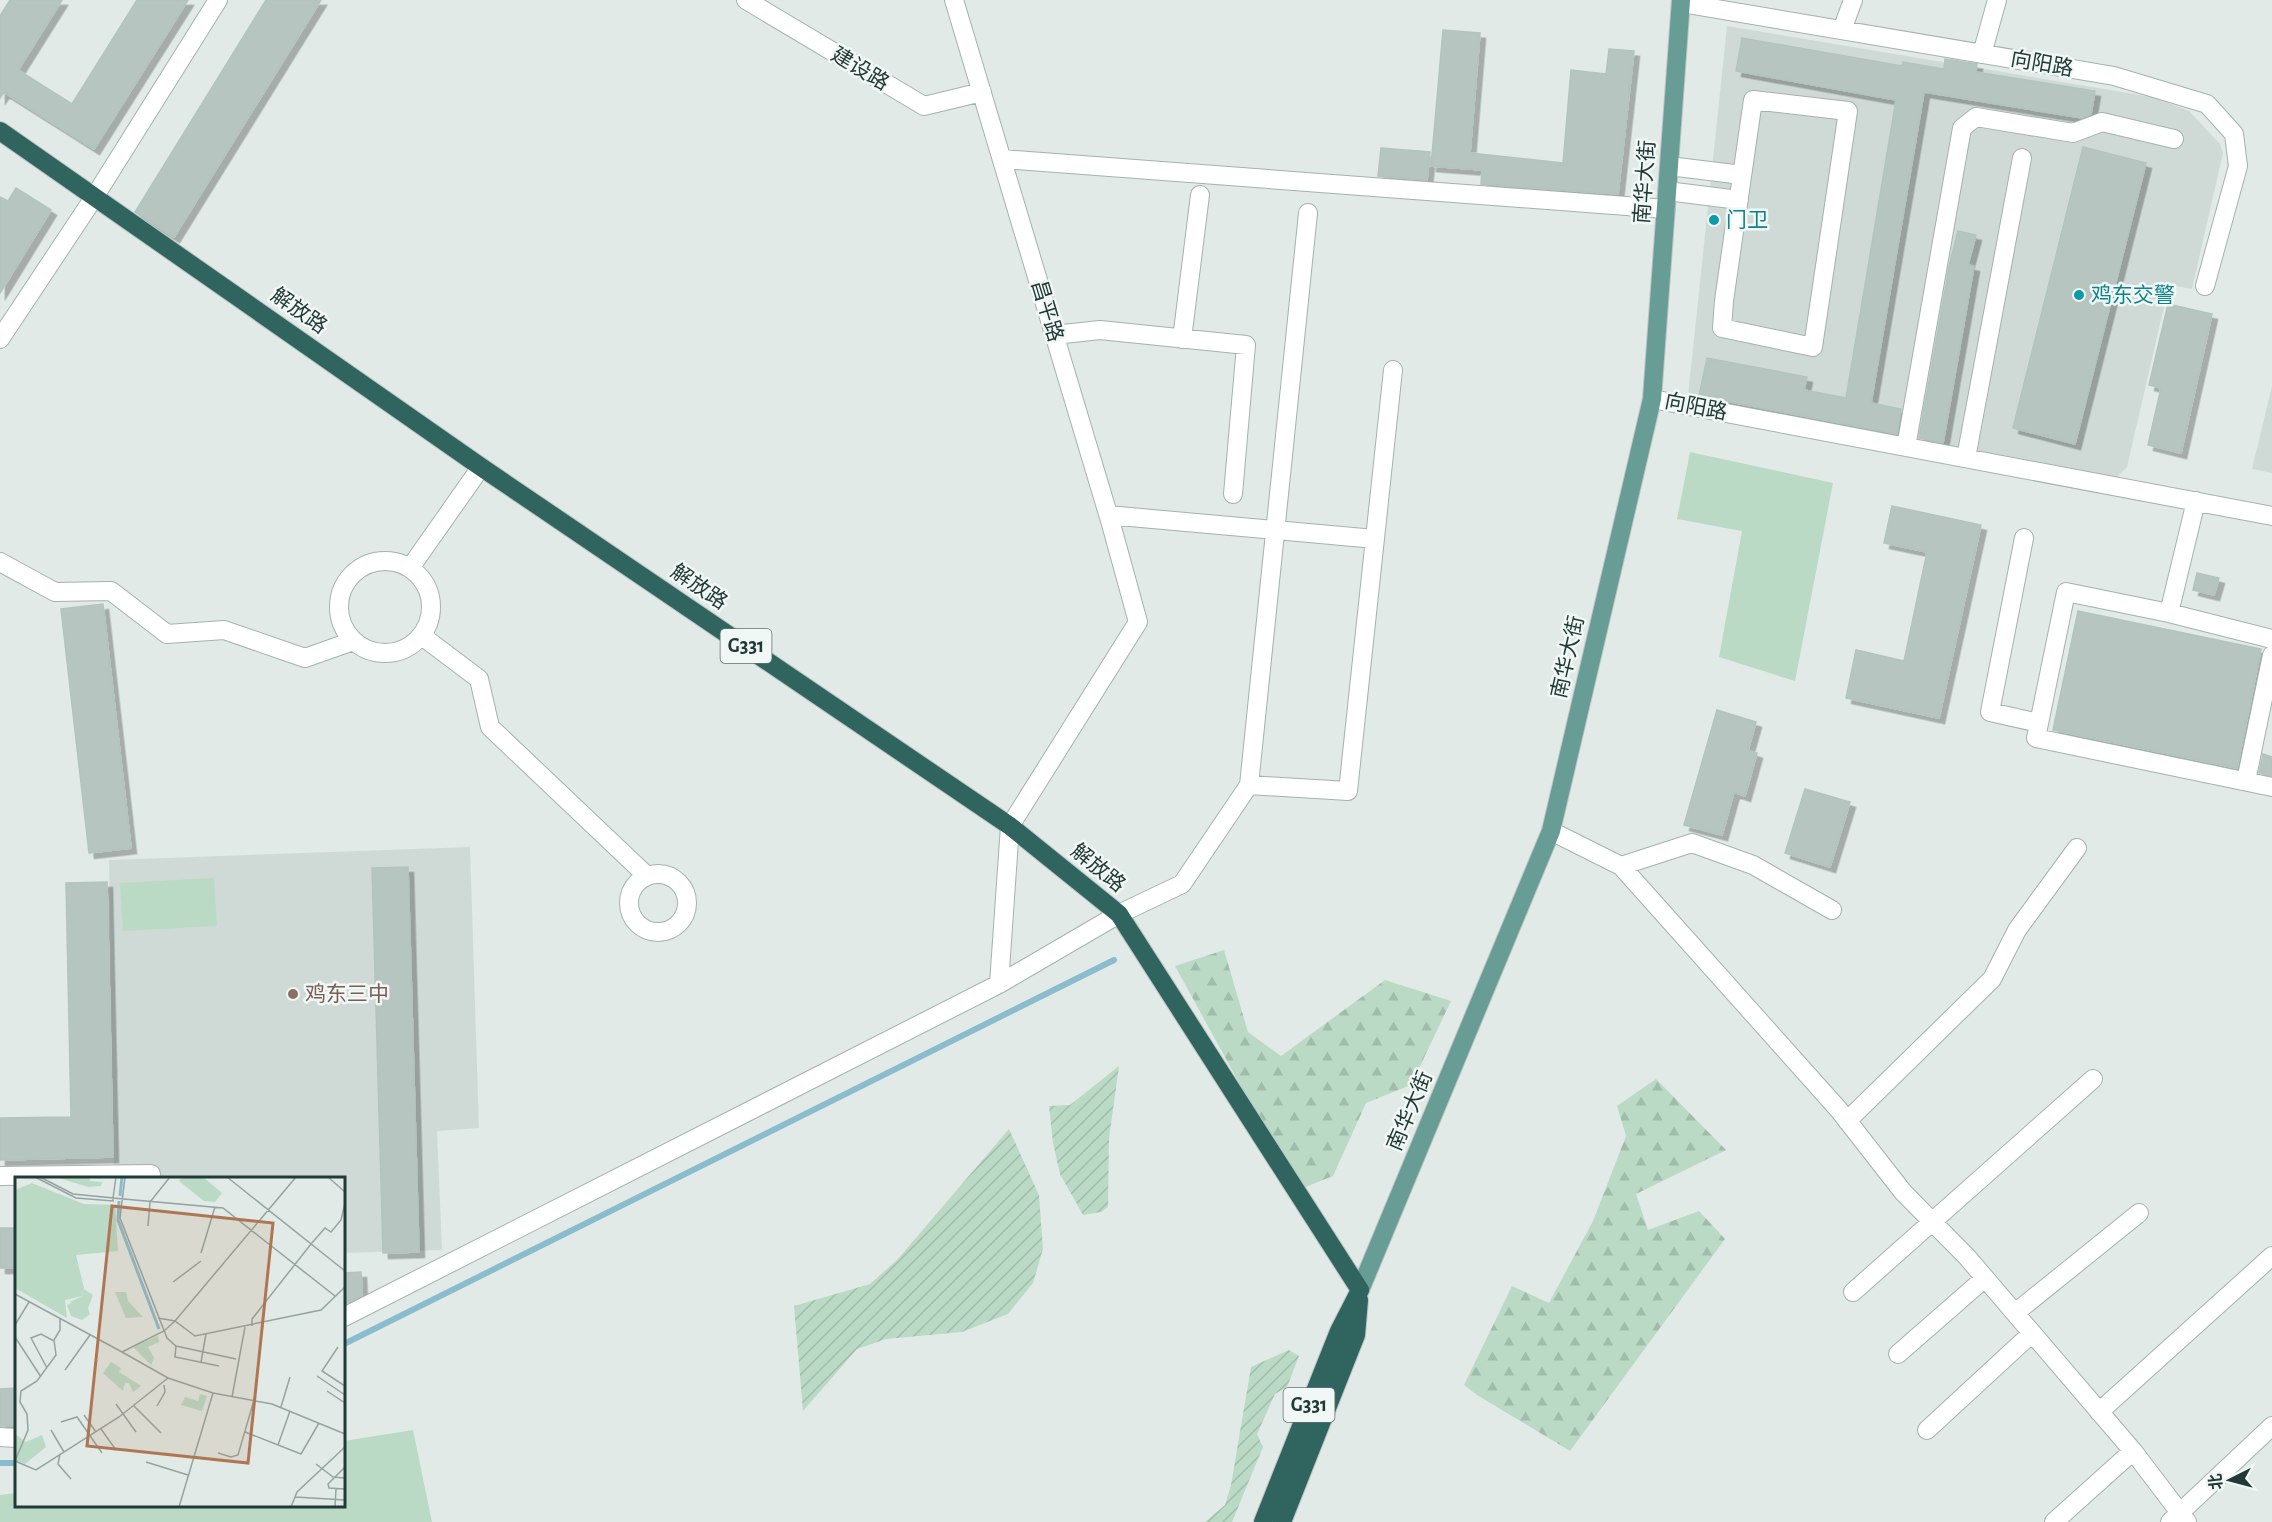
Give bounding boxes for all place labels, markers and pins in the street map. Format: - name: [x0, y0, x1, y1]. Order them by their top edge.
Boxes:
- place label: 门卫: [1726, 209, 1768, 231]
- marker: 门卫: [1707, 213, 1721, 227]
- place label: 鸡东交警: [2091, 284, 2175, 306]
- marker: 鸡东交警: [2072, 288, 2086, 302]
- place label: 鸡东三中: [305, 983, 389, 1005]
- marker: 鸡东三中: [286, 987, 300, 1001]

